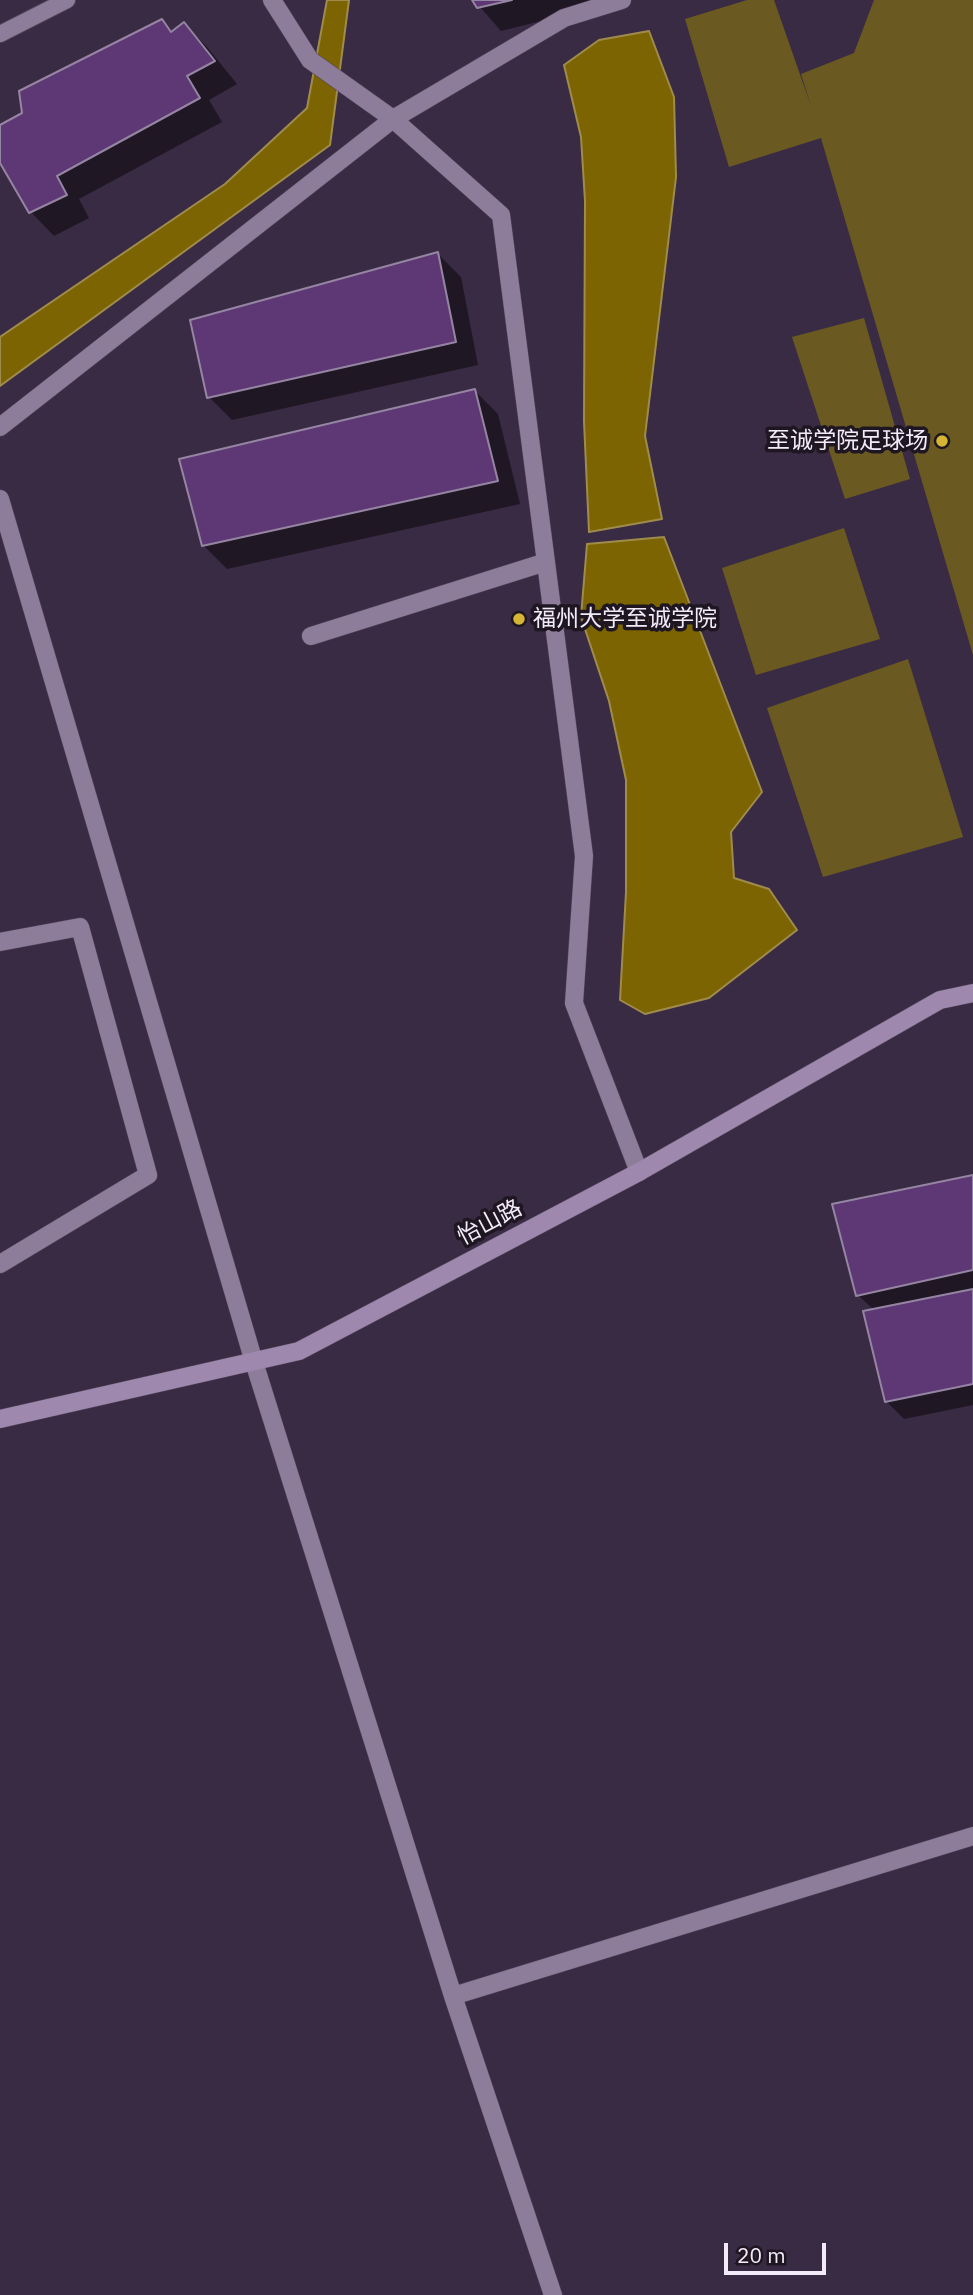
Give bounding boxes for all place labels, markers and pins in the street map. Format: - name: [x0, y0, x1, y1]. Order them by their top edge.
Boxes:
- place label: 至诚学院足球场: [767, 427, 928, 455]
- marker: 至诚学院足球场: [934, 433, 950, 449]
- place label: 福州大学至诚学院: [533, 605, 717, 633]
- marker: 福州大学至诚学院: [511, 611, 527, 627]

